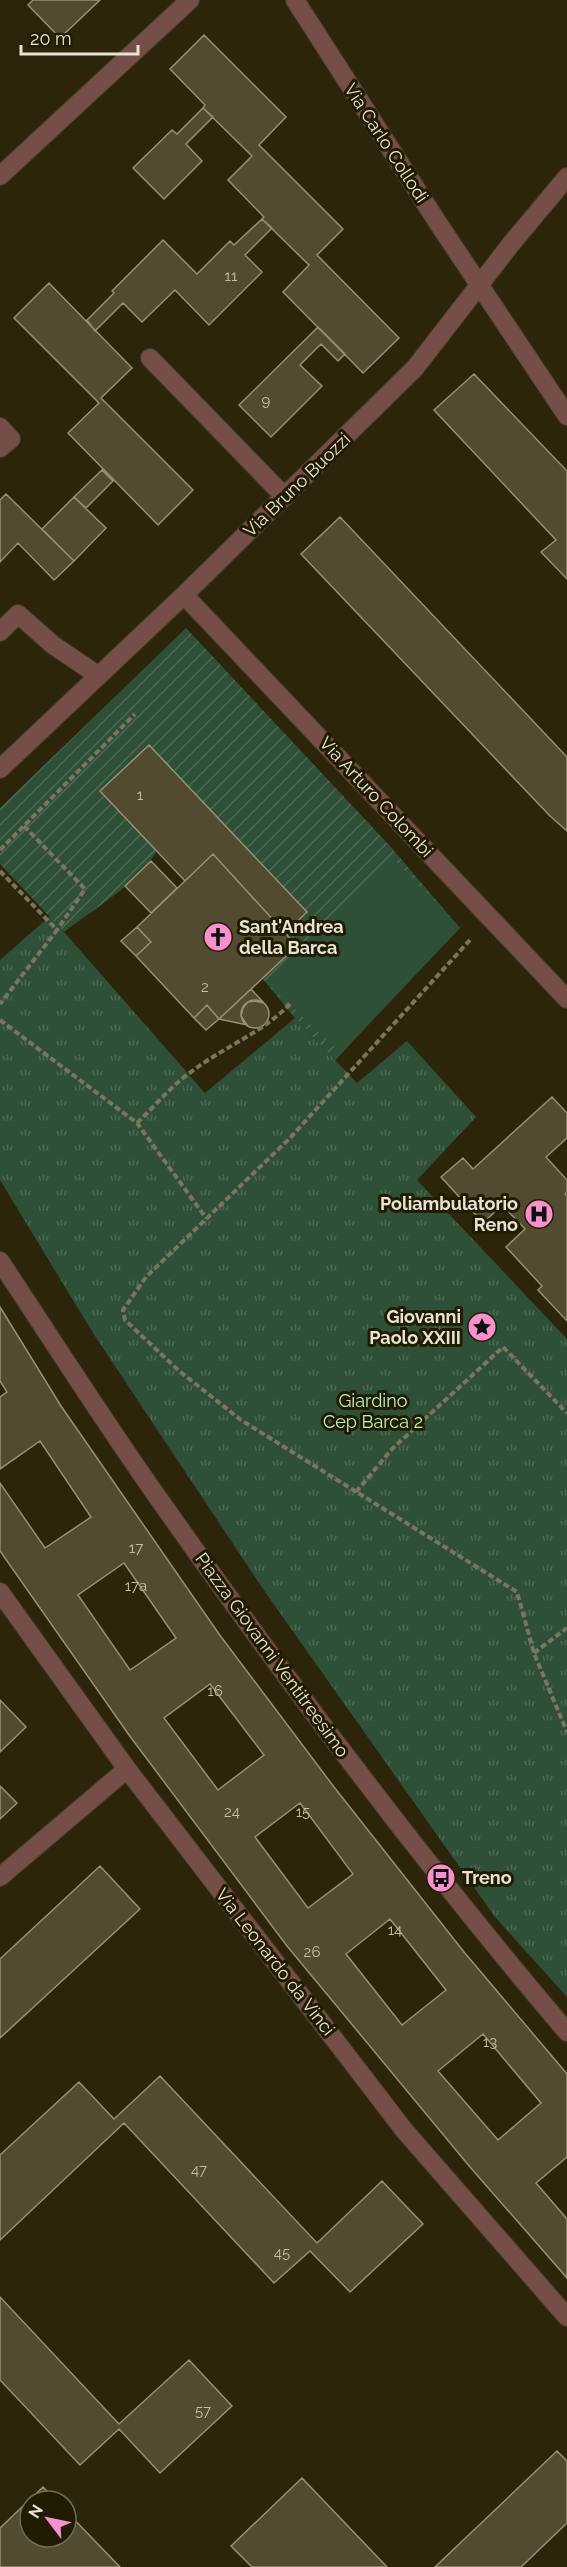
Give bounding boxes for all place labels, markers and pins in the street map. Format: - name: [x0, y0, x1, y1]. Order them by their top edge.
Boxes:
- place label: Sant'Andrea della Barca: [239, 916, 344, 958]
- church icon: Sant'Andrea della Barca: [202, 921, 234, 953]
- place label: Poliambulatorio Reno: [380, 1193, 518, 1235]
- hospital icon: Poliambulatorio Reno: [523, 1198, 555, 1230]
- place label: Giovanni Paolo XXIII: [369, 1306, 461, 1348]
- place icon: Giovanni Paolo XXIII: [466, 1311, 498, 1343]
- bus stop icon: Treno: [425, 1862, 457, 1894]
- place label: Treno: [462, 1867, 512, 1888]

